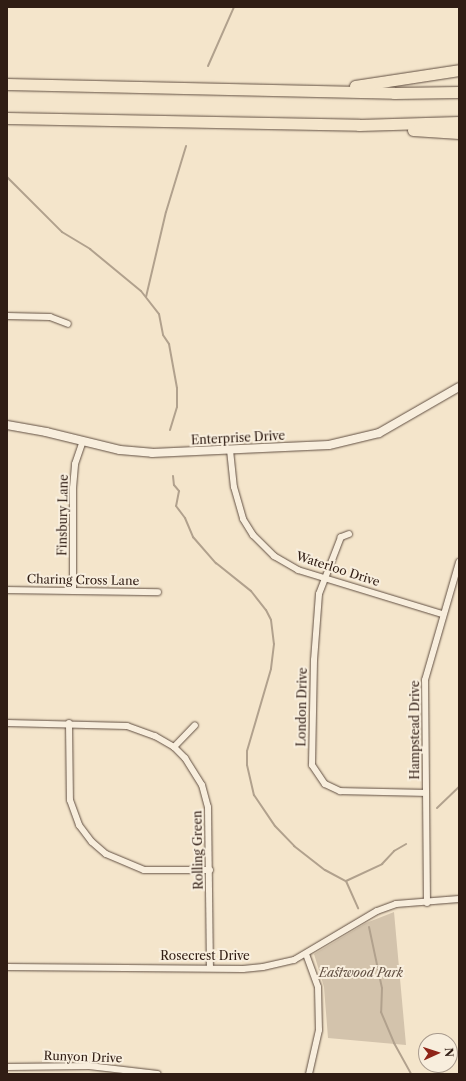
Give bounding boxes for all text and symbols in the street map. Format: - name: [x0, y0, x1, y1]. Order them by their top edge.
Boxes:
- street label: Enterprise Drive: [191, 428, 285, 448]
- street label: Finsbury Lane: [55, 474, 71, 556]
- street label: Waterloo Drive: [294, 549, 382, 589]
- street label: Charing Cross Lane: [27, 572, 139, 588]
- street label: London Drive: [294, 667, 310, 747]
- street label: Hampstead Drive: [408, 680, 422, 780]
- street label: Rolling Green: [190, 810, 206, 890]
- street label: Rosecrest Drive: [160, 949, 250, 963]
- park label: Eastwood Park: [319, 966, 403, 980]
- north arrow: [418, 1033, 458, 1073]
- text: N: [442, 1047, 456, 1058]
- street label: Runyon Drive: [43, 1048, 123, 1066]

